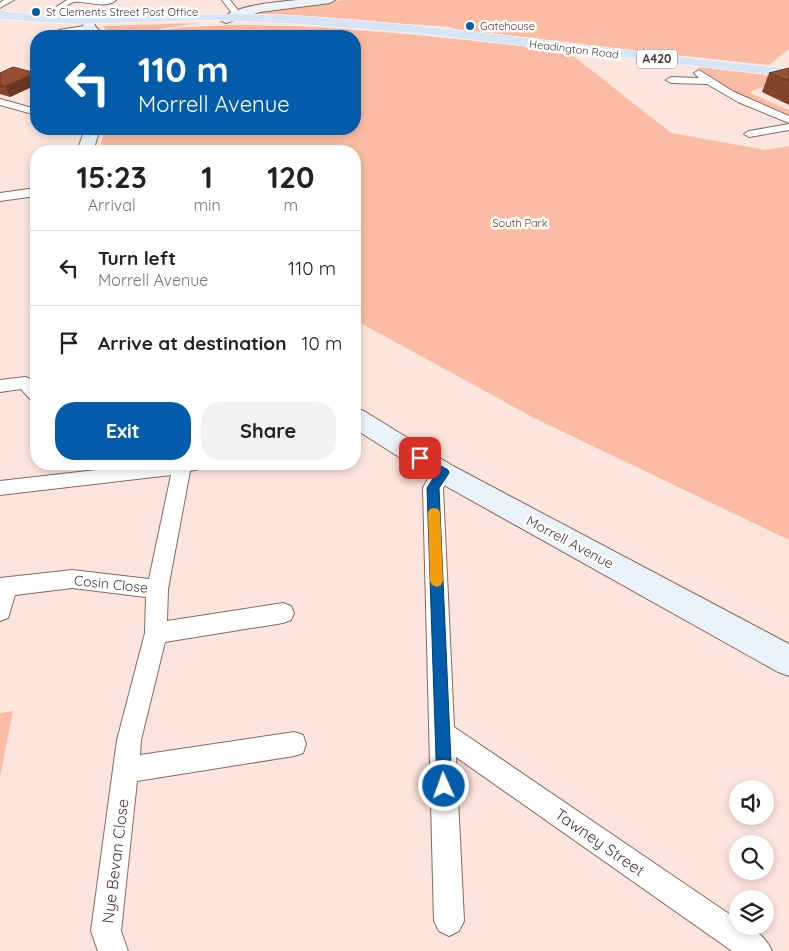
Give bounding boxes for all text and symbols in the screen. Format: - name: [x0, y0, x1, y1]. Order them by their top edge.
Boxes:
- place label: St Clements Street Post Office: [46, 5, 198, 19]
- marker: St Clements Street Post Office: [30, 6, 42, 18]
- place label: Gatehouse: [480, 19, 535, 33]
- marker: Gatehouse: [464, 20, 476, 32]
- street label: Headington Road: [528, 37, 620, 61]
- text: 110 m: [138, 47, 229, 91]
- icon: left: [55, 50, 120, 115]
- road number: A420: [637, 50, 677, 68]
- text: Morrell Avenue: [138, 90, 290, 118]
- text: 15:23: [77, 158, 147, 196]
- text: 1: [201, 158, 213, 196]
- text: 120: [267, 158, 314, 196]
- text: Arrival: [88, 195, 136, 215]
- text: min: [193, 195, 221, 215]
- text: m: [284, 195, 298, 215]
- park label: South Park: [492, 216, 548, 230]
- text: Turn left: [98, 246, 176, 270]
- icon: left: [55, 254, 83, 282]
- text: 110 m: [288, 256, 336, 280]
- text: Morrell Avenue: [98, 270, 208, 290]
- icon: arrive: [55, 329, 83, 357]
- text: Arrive at destination: [98, 331, 287, 355]
- text: 10 m: [302, 331, 342, 355]
- button: Exit: [55, 402, 191, 460]
- button: Share: [201, 402, 336, 460]
- pin: [399, 437, 441, 479]
- icon: arrive: [406, 444, 434, 472]
- street label: Morrell Avenue: [523, 511, 617, 573]
- street label: Cosin Close: [73, 571, 149, 597]
- position arrow: [417, 759, 469, 811]
- map controls: [729, 780, 774, 935]
- button: sound: [729, 780, 774, 825]
- street label: Nye Bevan Close: [97, 798, 133, 924]
- street label: Tawney Street: [551, 804, 649, 880]
- button: search: [729, 835, 774, 880]
- button: layers: [729, 890, 774, 935]

